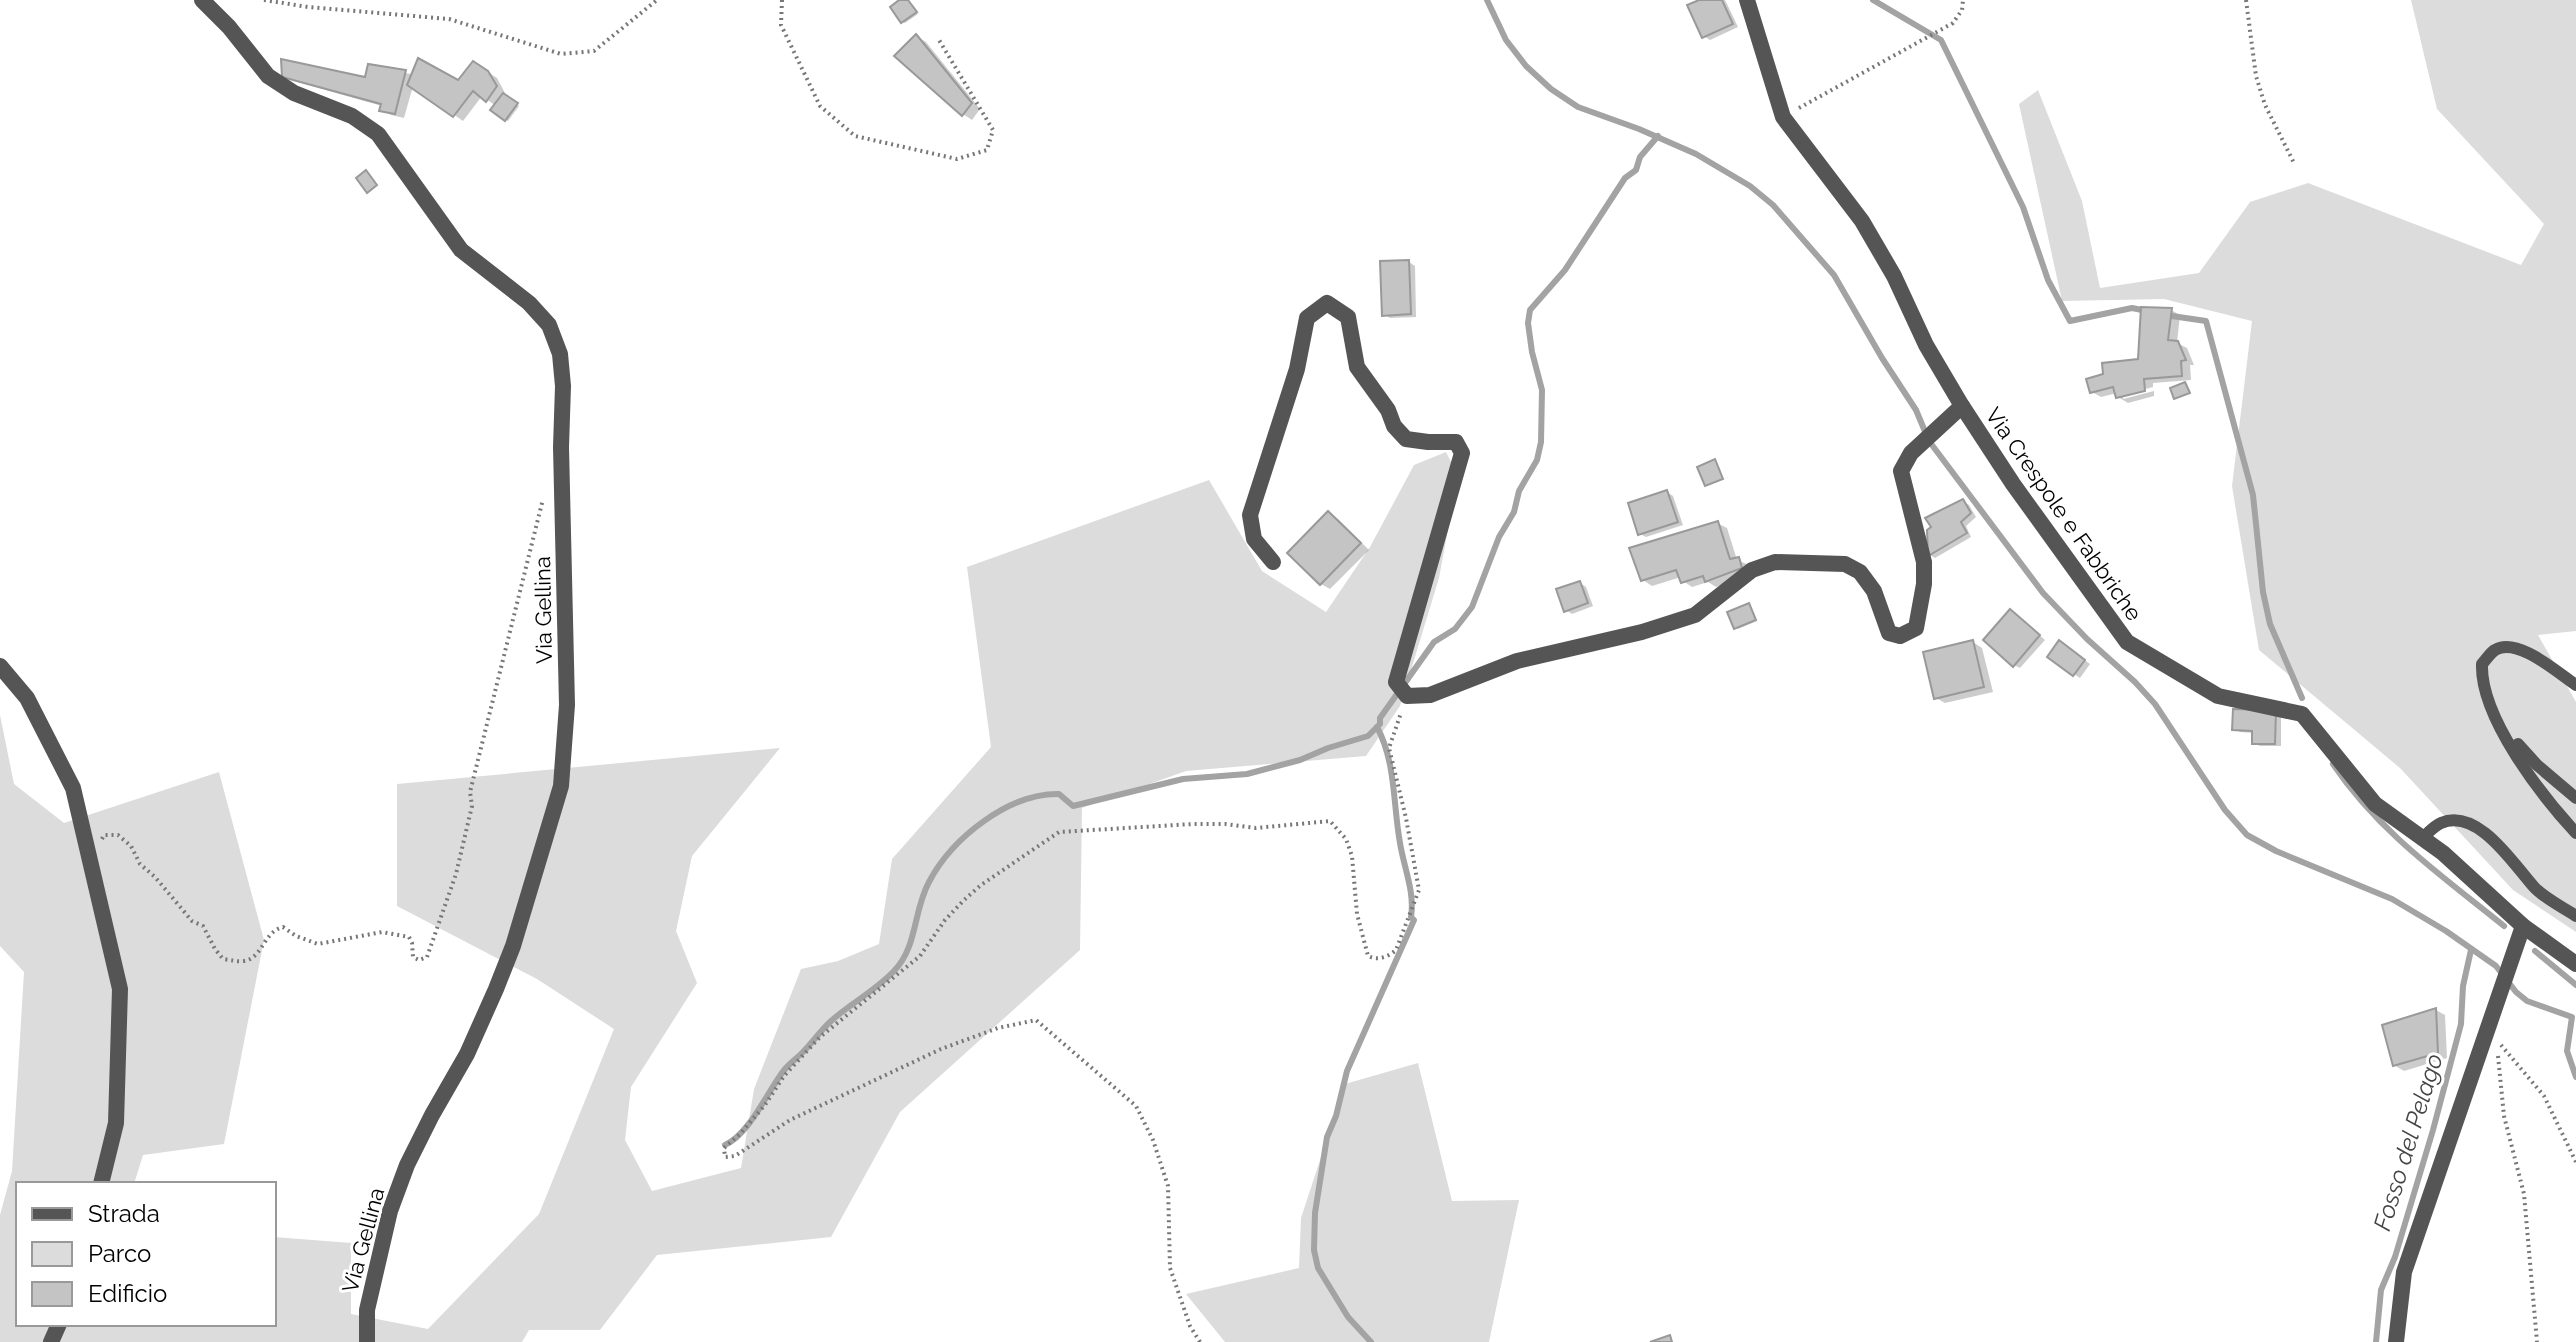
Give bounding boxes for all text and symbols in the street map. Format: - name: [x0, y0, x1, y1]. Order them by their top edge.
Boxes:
- street label: Via Crespole e Fabbriche: [1980, 402, 2148, 626]
- street label: Via Gellina: [529, 556, 557, 664]
- water label: Fosso del Pelago: [2367, 1050, 2449, 1234]
- legend: [16, 1182, 276, 1326]
- street label: Via Gellina: [337, 1185, 389, 1295]
- text: Strada: [88, 1199, 160, 1228]
- text: Parco: [88, 1239, 151, 1268]
- text: Edificio: [88, 1279, 167, 1308]

